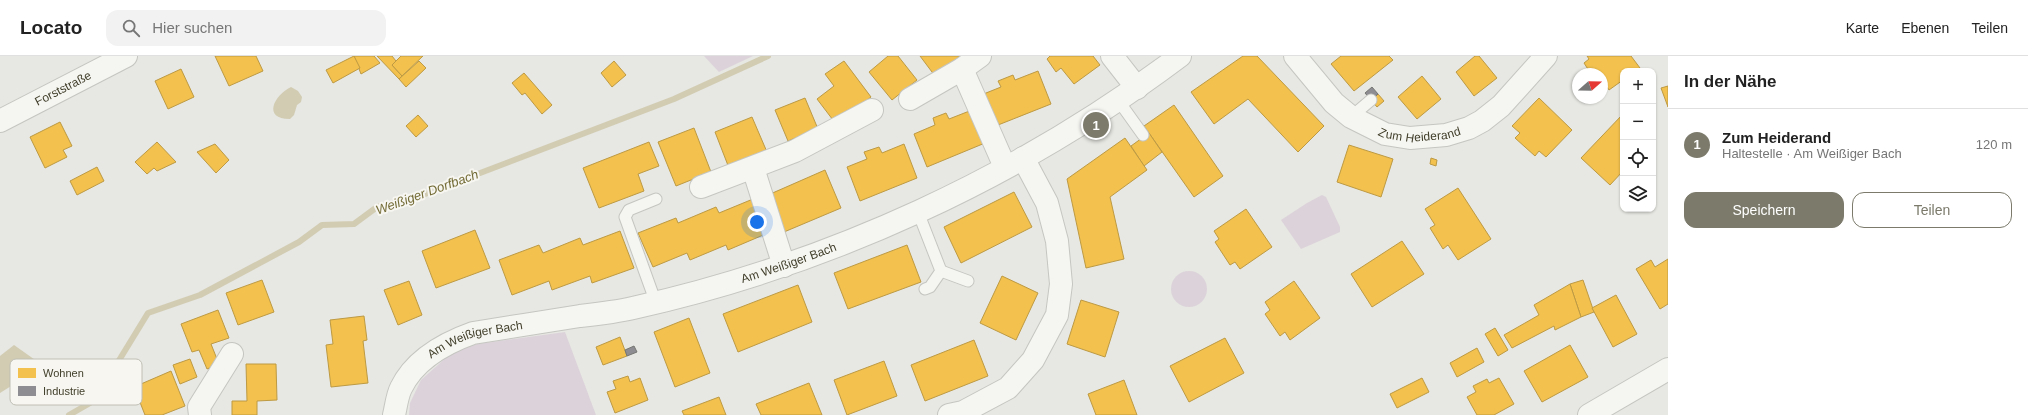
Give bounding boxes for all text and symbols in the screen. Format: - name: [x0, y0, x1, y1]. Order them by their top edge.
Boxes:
- search box: [106, 10, 386, 46]
- text: Locato: [20, 17, 82, 38]
- icon: search: [120, 17, 142, 39]
- text: Hier suchen: [152, 19, 232, 36]
- text: Karte: [1846, 20, 1879, 36]
- text: Ebenen: [1901, 20, 1949, 36]
- text: Teilen: [1971, 20, 2008, 36]
- street label: Forststraße: [33, 68, 94, 109]
- north arrow: [1572, 68, 1608, 104]
- map controls: [1620, 68, 1656, 212]
- button: +: [1620, 68, 1656, 104]
- text: In der Nähe: [1684, 72, 1777, 91]
- button: −: [1620, 104, 1656, 140]
- pin: 1: [1083, 110, 1109, 140]
- street label: Zum Heiderand: [1376, 124, 1462, 146]
- text: Zum Heiderand: [1722, 129, 1831, 146]
- text: 1: [1693, 137, 1701, 152]
- text: 120 m: [1976, 137, 2012, 152]
- button: locate: [1620, 140, 1656, 176]
- text: Haltestelle · Am Weißiger Bach: [1722, 146, 1902, 161]
- water label: Weißiger Dorfbach: [374, 166, 480, 218]
- button: layers: [1620, 176, 1656, 212]
- button: Speichern: [1684, 192, 1844, 228]
- button: Teilen: [1852, 192, 2012, 228]
- your location: [747, 212, 767, 232]
- street label: Am Weißiger Bach: [739, 240, 838, 286]
- street label: Am Weißiger Bach: [425, 318, 524, 361]
- legend: [10, 359, 142, 405]
- text: Wohnen: [43, 367, 84, 379]
- text: Industrie: [43, 385, 85, 397]

